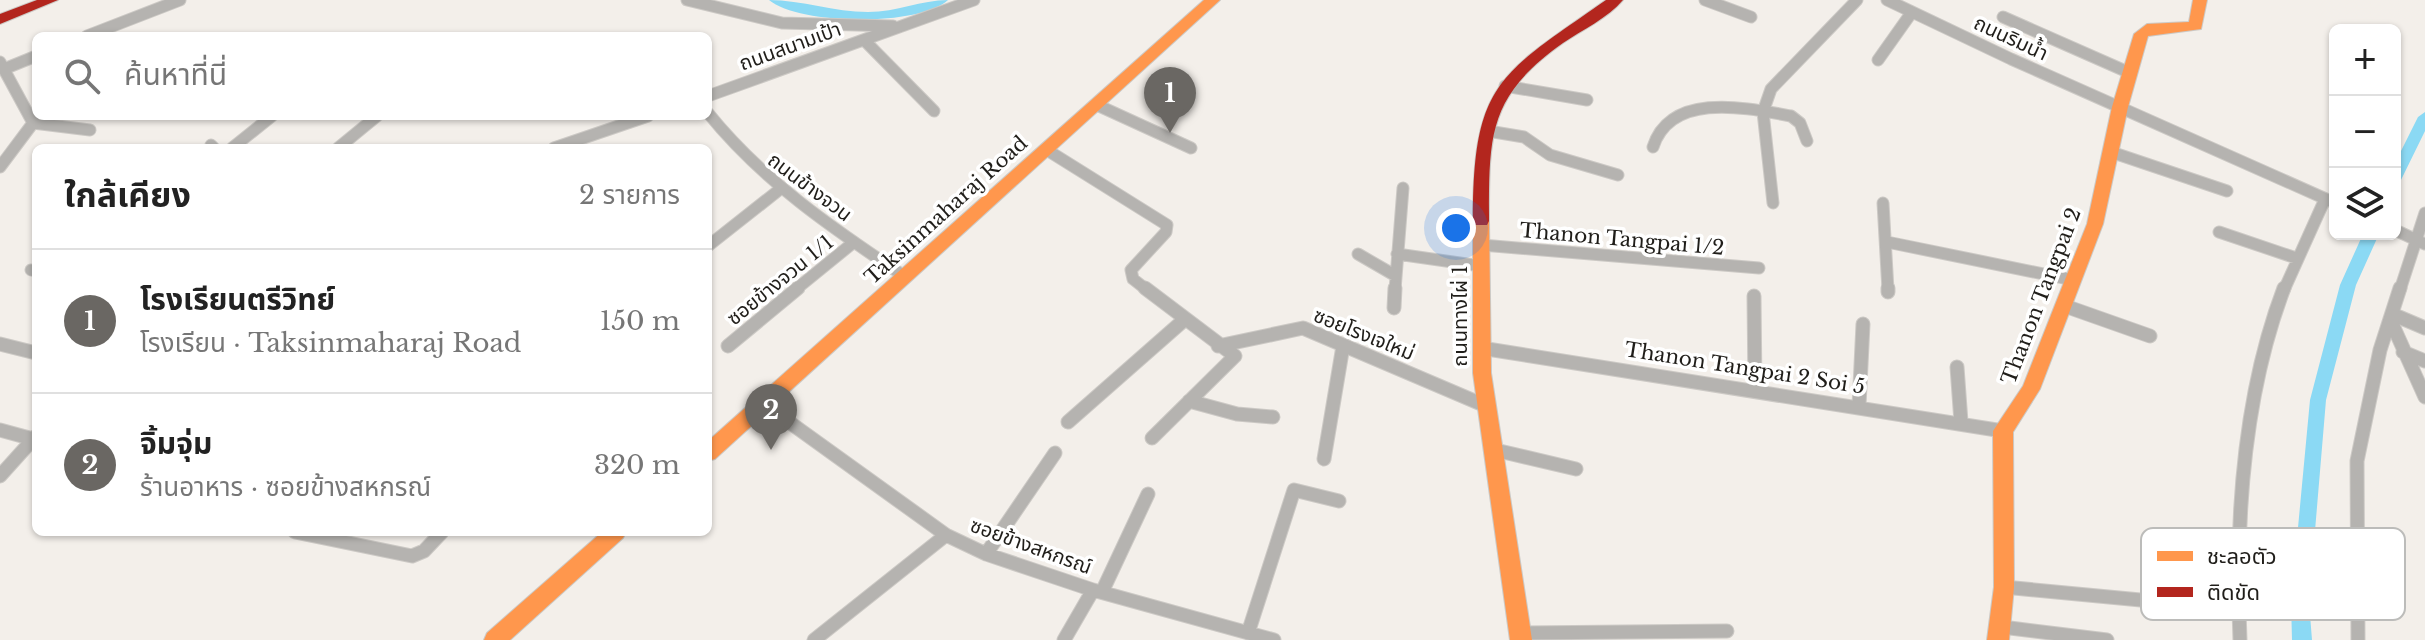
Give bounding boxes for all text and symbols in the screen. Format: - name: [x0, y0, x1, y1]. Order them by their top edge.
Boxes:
- street label: ถนนริมน้ำ: [1970, 9, 2053, 66]
- street label: ถนนสนามเป้า: [736, 17, 844, 75]
- map controls: [2329, 24, 2401, 240]
- button: +: [2329, 24, 2401, 96]
- search box: [32, 32, 712, 120]
- icon: search: [60, 54, 104, 98]
- text: ค้นหาที่นี่: [124, 56, 227, 93]
- pin: 1: [1144, 67, 1196, 133]
- button: −: [2329, 96, 2401, 168]
- street label: Taksinmaharaj Road: [860, 131, 1032, 289]
- street label: ถนนข้างจวน: [763, 148, 857, 226]
- button: layers: [2329, 168, 2401, 240]
- text: ใกล้เคียง: [64, 174, 191, 216]
- text: 2 รายการ: [579, 179, 680, 211]
- street label: Thanon Tangpai 2: [1996, 204, 2086, 388]
- your location: [1436, 208, 1476, 248]
- street label: Thanon Tangpai 1/2: [1519, 218, 1725, 260]
- street label: ซอยข้างจวน 1/1: [722, 230, 838, 330]
- street label: ถนนทางไผ่ 1: [1448, 265, 1472, 367]
- text: โรงเรียนตรีวิทย์: [140, 281, 335, 318]
- street label: ซอยโรงเจใหม่: [1310, 303, 1418, 365]
- text: 1: [84, 305, 96, 337]
- text: 150 m: [600, 305, 680, 337]
- text: โรงเรียน · Taksinmaharaj Road: [140, 327, 521, 359]
- street label: Thanon Tangpai 2 Soi 5: [1623, 337, 1867, 399]
- pin: 2: [745, 384, 797, 450]
- text: จิ้มจุ่ม: [140, 425, 212, 462]
- text: 2: [82, 449, 98, 481]
- text: 320 m: [594, 449, 680, 481]
- text: ร้านอาหาร · ซอยข้างสหกรณ์: [140, 471, 431, 503]
- street label: ซอยข้างสหกรณ์: [967, 513, 1095, 579]
- legend: [2141, 528, 2405, 620]
- text: ชะลอตัว: [2207, 543, 2277, 570]
- text: ติดขัด: [2207, 579, 2260, 606]

